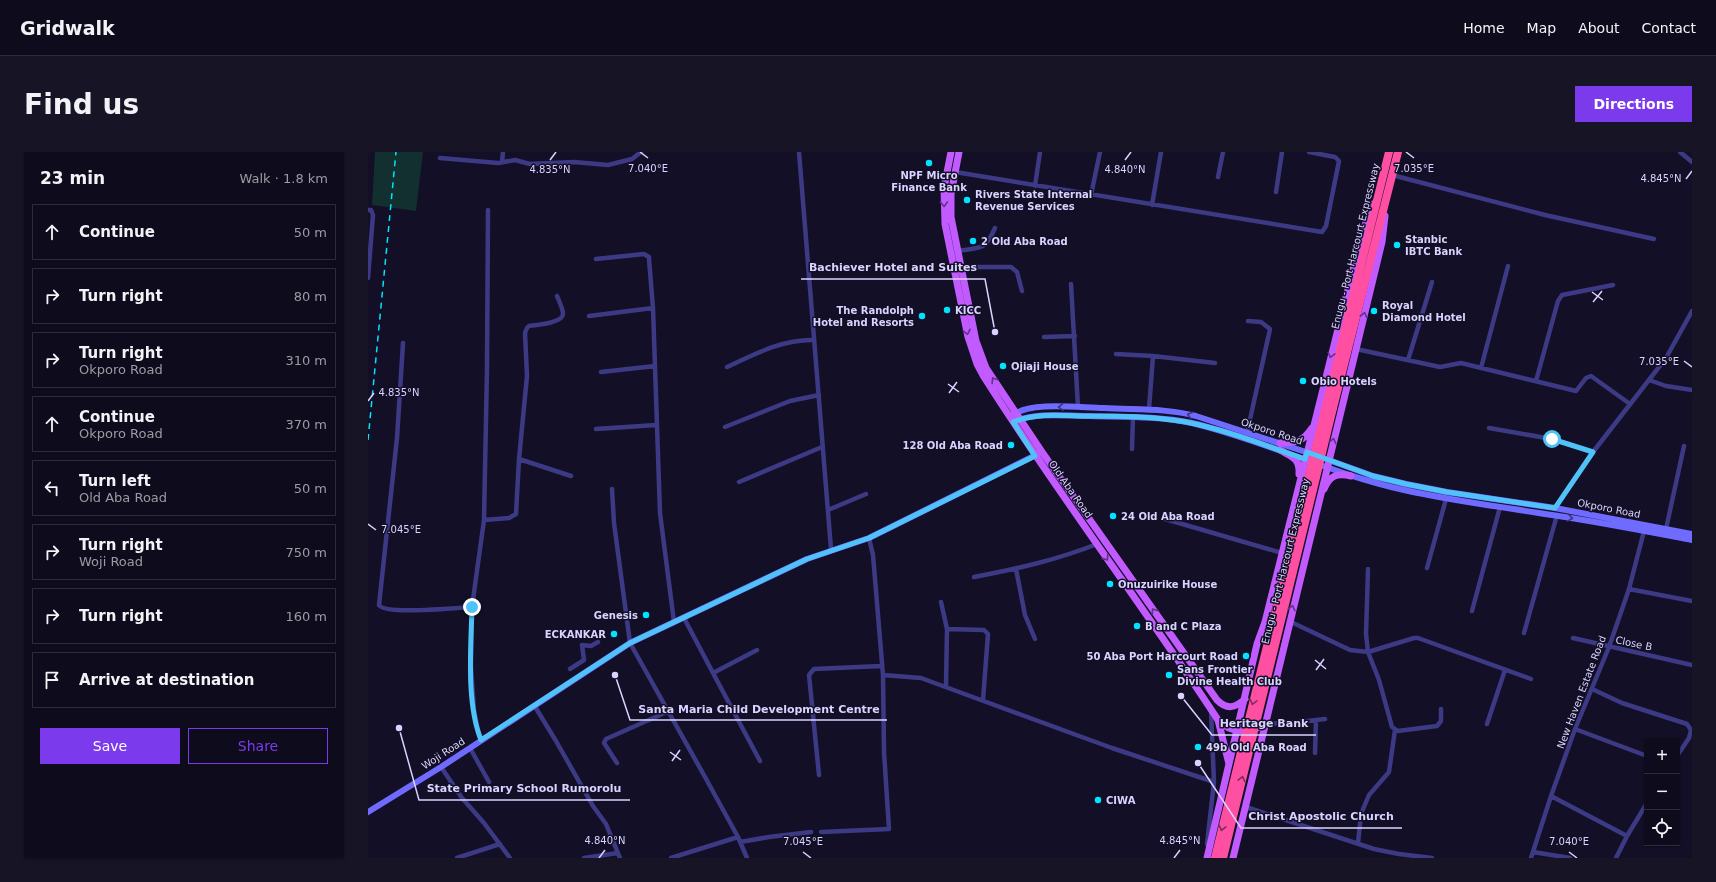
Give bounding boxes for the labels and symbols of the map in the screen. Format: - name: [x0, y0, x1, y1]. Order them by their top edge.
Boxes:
- marker: NPF Micro Finance Bank: [924, 158, 934, 168]
- street label: Enugu - Port Harcourt Expressway: [1330, 162, 1381, 330]
- text: 7.040°E: [628, 163, 668, 174]
- text: 7.035°E: [1394, 163, 1434, 174]
- text: 4.835°N: [529, 164, 571, 175]
- text: 4.840°N: [1104, 164, 1146, 175]
- place label: NPF Micro Finance Bank: [891, 170, 967, 193]
- text: 4.845°N: [1640, 173, 1682, 184]
- place label: Rivers State Internal Revenue Services: [975, 189, 1092, 212]
- marker: Rivers State Internal Revenue Services: [962, 195, 972, 205]
- one-way arrow: [940, 201, 948, 207]
- place label: Stanbic IBTC Bank: [1405, 234, 1462, 257]
- marker: 2 Old Aba Road: [968, 236, 978, 246]
- place label: 2 Old Aba Road: [981, 236, 1068, 247]
- marker: Stanbic IBTC Bank: [1392, 240, 1402, 250]
- callout: Bachiever Hotel and Suites: [801, 256, 985, 279]
- text: Bachiever Hotel and Suites: [809, 261, 978, 274]
- place label: Royal Diamond Hotel: [1382, 300, 1466, 323]
- place label: The Randolph Hotel and Resorts: [813, 305, 914, 328]
- marker: KICC: [942, 305, 952, 315]
- place label: KICC: [955, 305, 981, 316]
- marker: Royal Diamond Hotel: [1369, 306, 1379, 316]
- marker: The Randolph Hotel and Resorts: [917, 311, 927, 321]
- one-way arrow: [1359, 312, 1368, 319]
- one-way arrow: [962, 329, 970, 335]
- one-way arrow: [1328, 352, 1336, 358]
- text: 7.035°E: [1639, 356, 1679, 367]
- marker: Ojiaji House: [998, 361, 1008, 371]
- place label: Ojiaji House: [1011, 361, 1079, 372]
- marker: Obio Hotels: [1298, 376, 1308, 386]
- place label: Obio Hotels: [1311, 376, 1377, 387]
- one-way arrow: [991, 378, 998, 385]
- text: 4.835°N: [378, 387, 420, 398]
- one-way arrow: [1058, 403, 1064, 411]
- one-way arrow: [1187, 411, 1193, 419]
- street label: Okporo Road: [1240, 416, 1304, 447]
- route start: [1543, 430, 1561, 448]
- one-way arrow: [1328, 438, 1337, 445]
- place label: 128 Old Aba Road: [902, 440, 1003, 451]
- marker: 128 Old Aba Road: [1006, 440, 1016, 450]
- street label: Old Aba Road: [1047, 458, 1095, 520]
- street label: Enugu - Port Harcourt Expressway: [1260, 477, 1311, 645]
- street label: Okporo Road: [1576, 497, 1642, 520]
- marker: 24 Old Aba Road: [1108, 511, 1118, 521]
- place label: 24 Old Aba Road: [1121, 511, 1215, 522]
- one-way arrow: [1567, 513, 1573, 521]
- text: 7.045°E: [381, 524, 421, 535]
- one-way arrow: [1101, 553, 1108, 560]
- marker: Onuzuirike House: [1105, 579, 1115, 589]
- place label: Onuzuirike House: [1118, 579, 1217, 590]
- route end: [463, 598, 481, 616]
- one-way arrow: [1288, 605, 1296, 611]
- one-way arrow: [1152, 609, 1159, 616]
- place label: Genesis: [594, 610, 638, 621]
- marker: Genesis: [641, 610, 651, 620]
- marker: B and C Plaza: [1132, 621, 1142, 631]
- place label: B and C Plaza: [1145, 621, 1222, 632]
- place label: ECKANKAR: [545, 629, 606, 640]
- marker: ECKANKAR: [609, 629, 619, 639]
- street label: New Haven Estate Road: [1555, 634, 1608, 750]
- street label: Close B: [1615, 634, 1653, 653]
- place label: 50 Aba Port Harcourt Road: [1086, 651, 1238, 662]
- marker: 50 Aba Port Harcourt Road: [1241, 651, 1251, 661]
- place label: Sans Frontier Divine Health Club: [1177, 664, 1282, 687]
- marker: Sans Frontier Divine Health Club: [1164, 670, 1174, 680]
- callout: Santa Maria Child Development Centre: [630, 697, 887, 720]
- one-way arrow: [1250, 699, 1258, 705]
- text: Santa Maria Child Development Centre: [638, 703, 880, 716]
- callout: Heritage Bank: [1212, 712, 1316, 735]
- text: Heritage Bank: [1220, 717, 1309, 730]
- street label: Woji Road: [420, 735, 467, 771]
- marker: 49b Old Aba Road: [1193, 742, 1203, 752]
- place label: 49b Old Aba Road: [1206, 742, 1307, 753]
- one-way arrow: [1238, 776, 1246, 783]
- callout: State Primary School Rumorolu: [419, 777, 630, 800]
- text: State Primary School Rumorolu: [427, 782, 621, 795]
- marker: CIWA: [1093, 795, 1103, 805]
- place label: CIWA: [1106, 795, 1136, 806]
- callout: Christ Apostolic Church: [1241, 805, 1402, 828]
- text: Christ Apostolic Church: [1248, 810, 1394, 823]
- one-way arrow: [1219, 825, 1227, 832]
- text: 4.840°N: [584, 835, 626, 846]
- text: 4.845°N: [1159, 835, 1201, 846]
- text: 7.045°E: [783, 836, 823, 847]
- text: 7.040°E: [1549, 836, 1589, 847]

